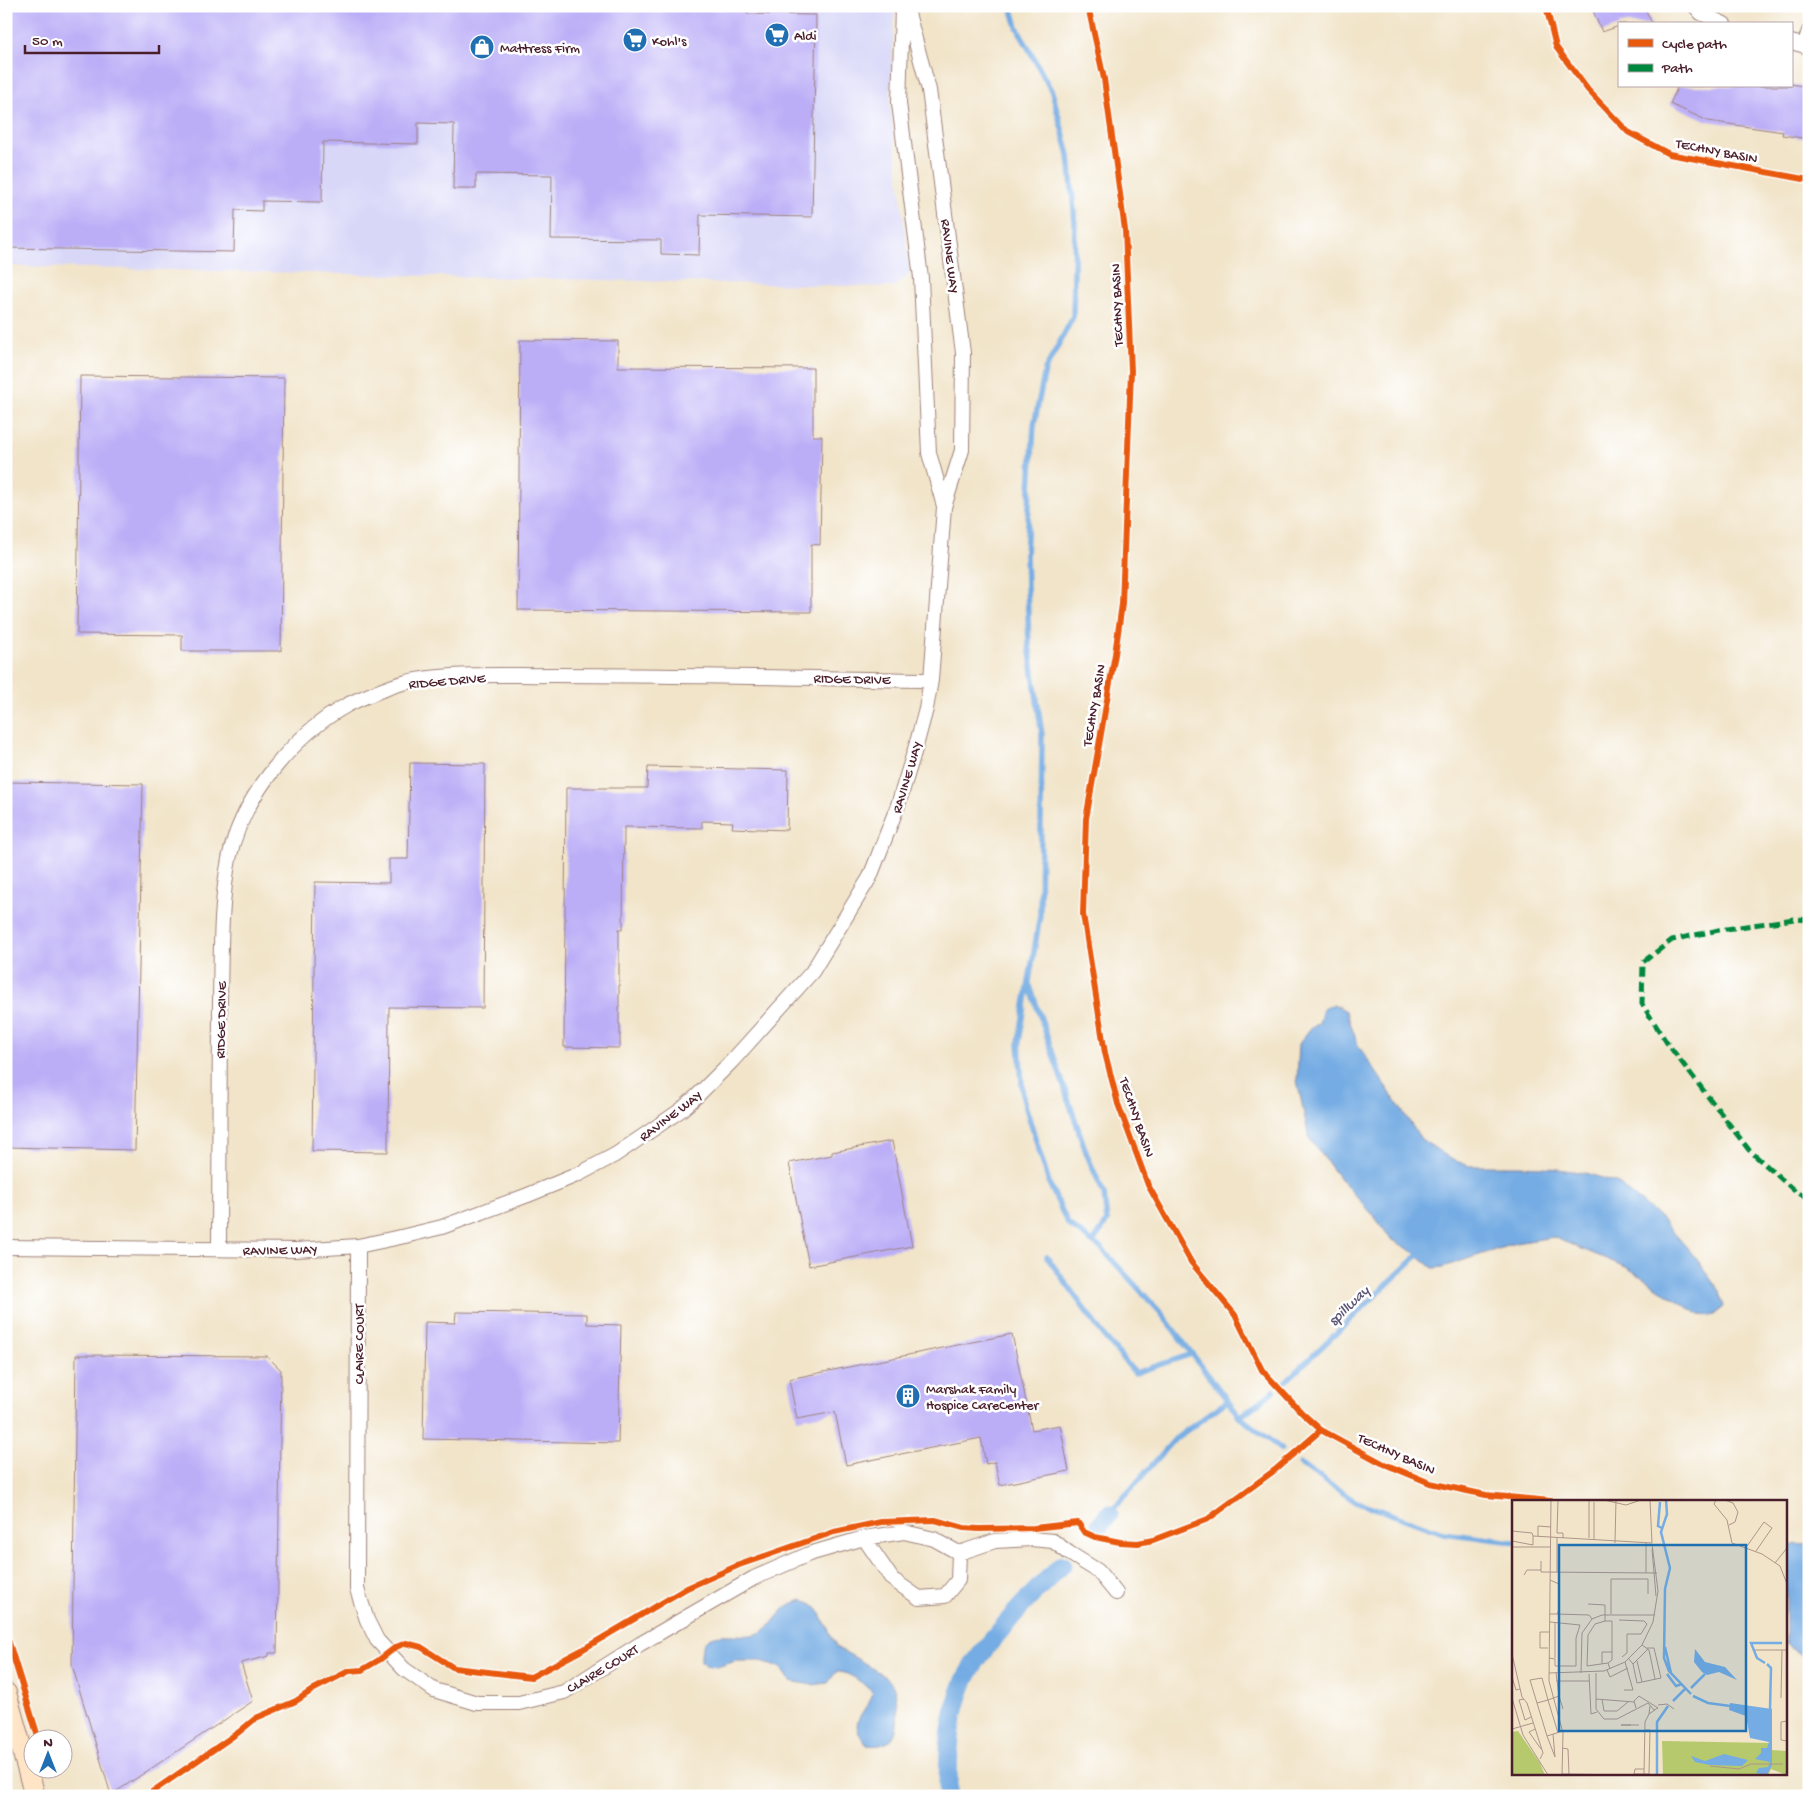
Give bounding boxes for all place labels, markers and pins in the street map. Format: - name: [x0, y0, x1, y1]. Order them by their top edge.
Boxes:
- supermarket icon: Aldi: [764, 22, 790, 48]
- supermarket icon: Kohl's: [622, 27, 648, 53]
- place label: Aldi: [794, 29, 817, 46]
- shop icon: Mattress Firm: [469, 34, 495, 60]
- place label: Kohl's: [652, 34, 687, 51]
- place label: Mattress Firm: [500, 41, 580, 58]
- place label: Marshak Family Hospice CareCenter: [926, 1382, 1040, 1415]
- building icon: Marshak Family Hospice CareCenter: [895, 1383, 921, 1409]

